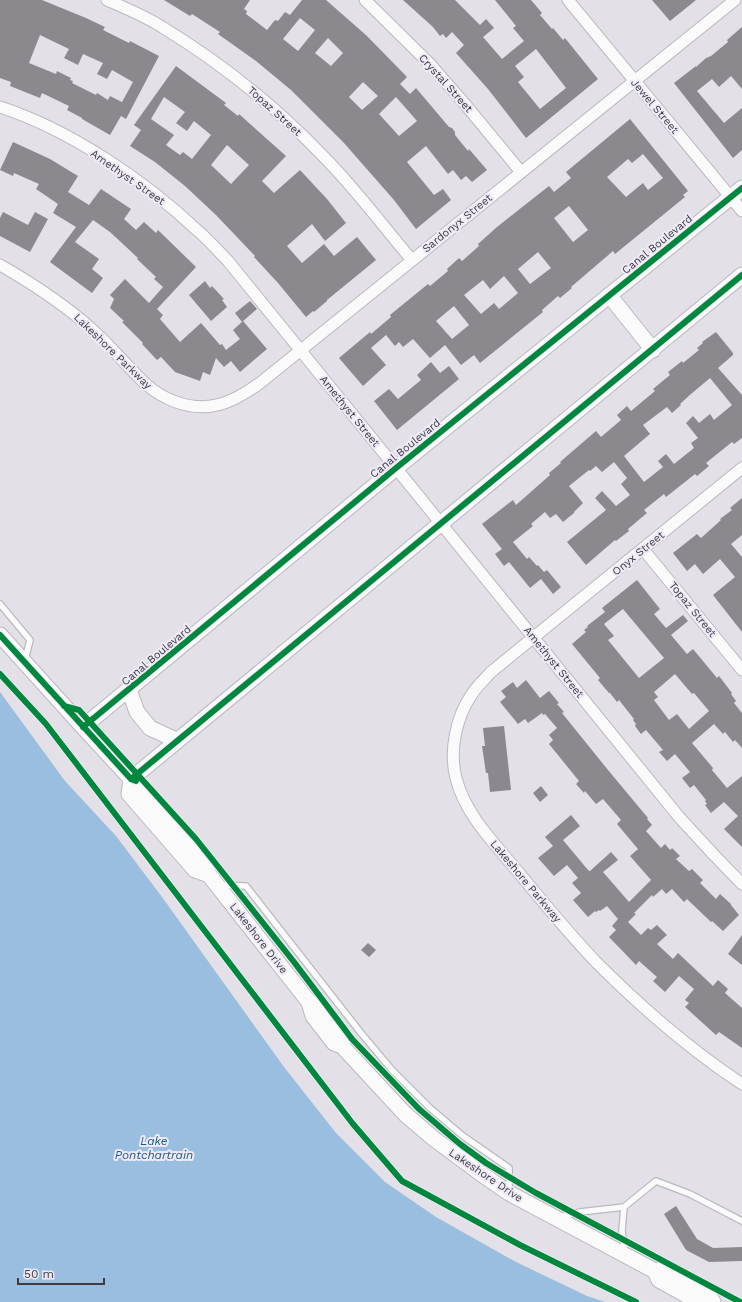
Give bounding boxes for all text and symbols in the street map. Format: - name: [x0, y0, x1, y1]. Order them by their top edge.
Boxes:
- street label: Crystal Street: [416, 51, 475, 115]
- street label: Jewel Street: [628, 76, 682, 137]
- street label: Topaz Street: [245, 84, 305, 139]
- street label: Amethyst Street: [88, 147, 168, 208]
- street label: Sardonyx Street: [420, 191, 495, 255]
- street label: Canal Boulevard: [620, 212, 695, 277]
- street label: Lakeshore Parkway: [71, 311, 154, 392]
- street label: Amethyst Street: [317, 373, 383, 450]
- street label: Canal Boulevard: [368, 416, 443, 481]
- street label: Onyx Street: [610, 528, 667, 578]
- street label: Topaz Street: [666, 579, 719, 640]
- street label: Canal Boulevard: [119, 623, 194, 688]
- street label: Amethyst Street: [521, 624, 587, 701]
- street label: Lakeshore Parkway: [487, 838, 564, 925]
- street label: Lakeshore Drive: [227, 900, 290, 976]
- water label: Lake Pontchartrain: [115, 1134, 193, 1162]
- street label: Lakeshore Drive: [446, 1146, 525, 1205]
- scale bar: [18, 1260, 104, 1286]
- text: 50 m: [24, 1267, 54, 1281]

